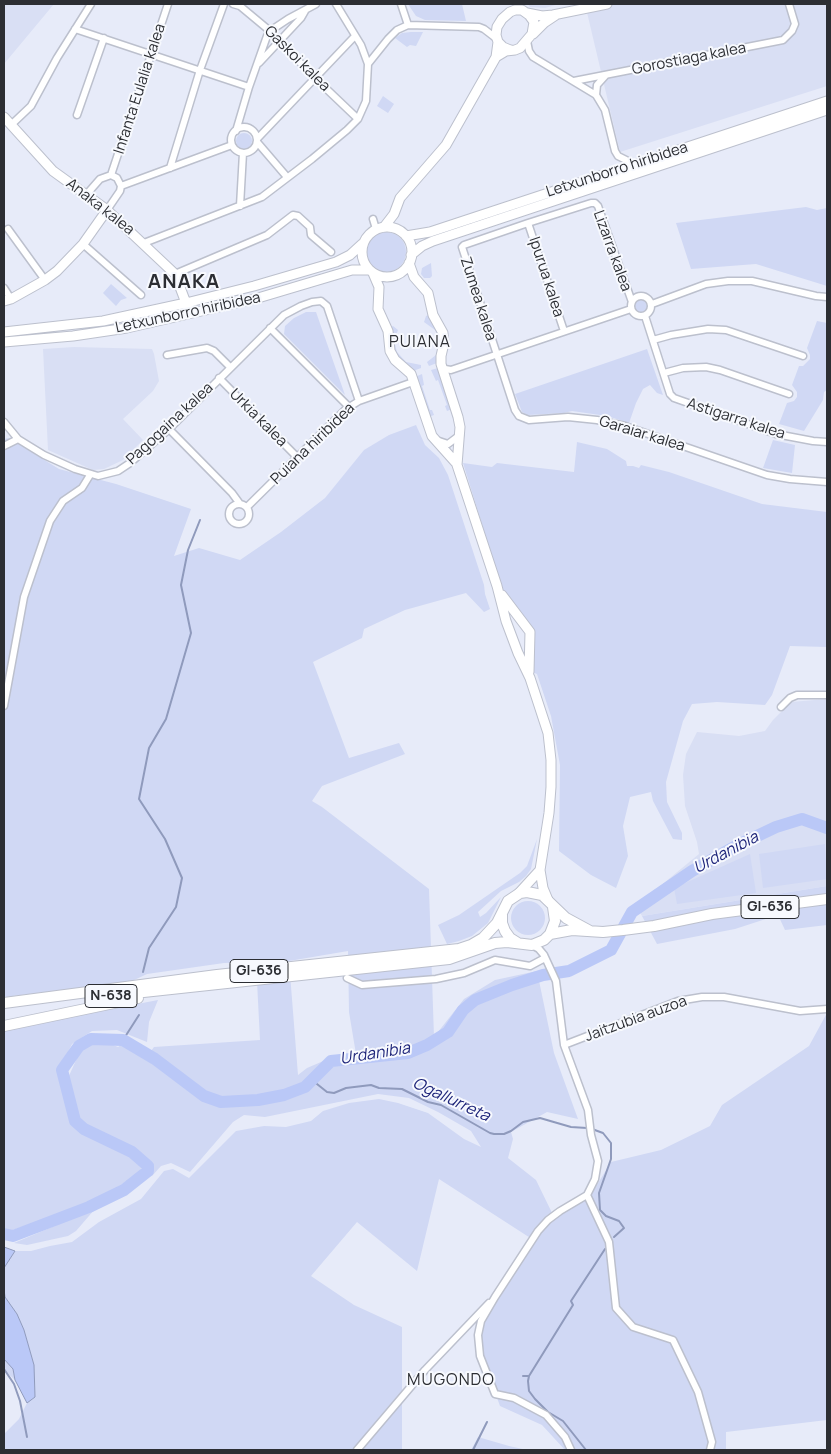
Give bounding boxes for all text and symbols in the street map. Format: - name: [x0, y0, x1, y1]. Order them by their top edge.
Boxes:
- street label: Infanta Eulalia kalea: [110, 22, 170, 156]
- street label: Gaskoi kalea: [260, 22, 334, 96]
- street label: Gorostiaga kalea: [631, 39, 747, 79]
- street label: Letxunborro hiribidea: [544, 139, 690, 201]
- street label: Anaka kalea: [62, 175, 138, 239]
- street label: Lizarra kalea: [589, 208, 635, 294]
- street label: Ipurua kalea: [525, 235, 567, 319]
- street label: Zumea kalea: [456, 255, 500, 343]
- district label: ANAKA: [147, 270, 221, 294]
- street label: Letxunborro hiribidea: [114, 289, 262, 337]
- district label: PUIANA: [388, 333, 452, 353]
- street label: Pagogaina kalea: [123, 379, 217, 469]
- street label: Urkia kalea: [225, 385, 291, 451]
- street label: Astigarra kalea: [685, 395, 787, 443]
- street label: Puiana hiribidea: [267, 399, 359, 489]
- street label: Garaiar kalea: [597, 412, 687, 456]
- water label: Urdanibia: [690, 828, 762, 878]
- road number: GI-636: [741, 896, 799, 919]
- road number: GI-636: [230, 959, 288, 982]
- road number: N-638: [85, 984, 137, 1008]
- street label: Jaitzubia auzoa: [583, 992, 689, 1046]
- water label: Urdanibia: [339, 1039, 411, 1069]
- water label: Ogallurreta: [409, 1074, 493, 1126]
- district label: MUGONDO: [406, 1371, 496, 1391]

